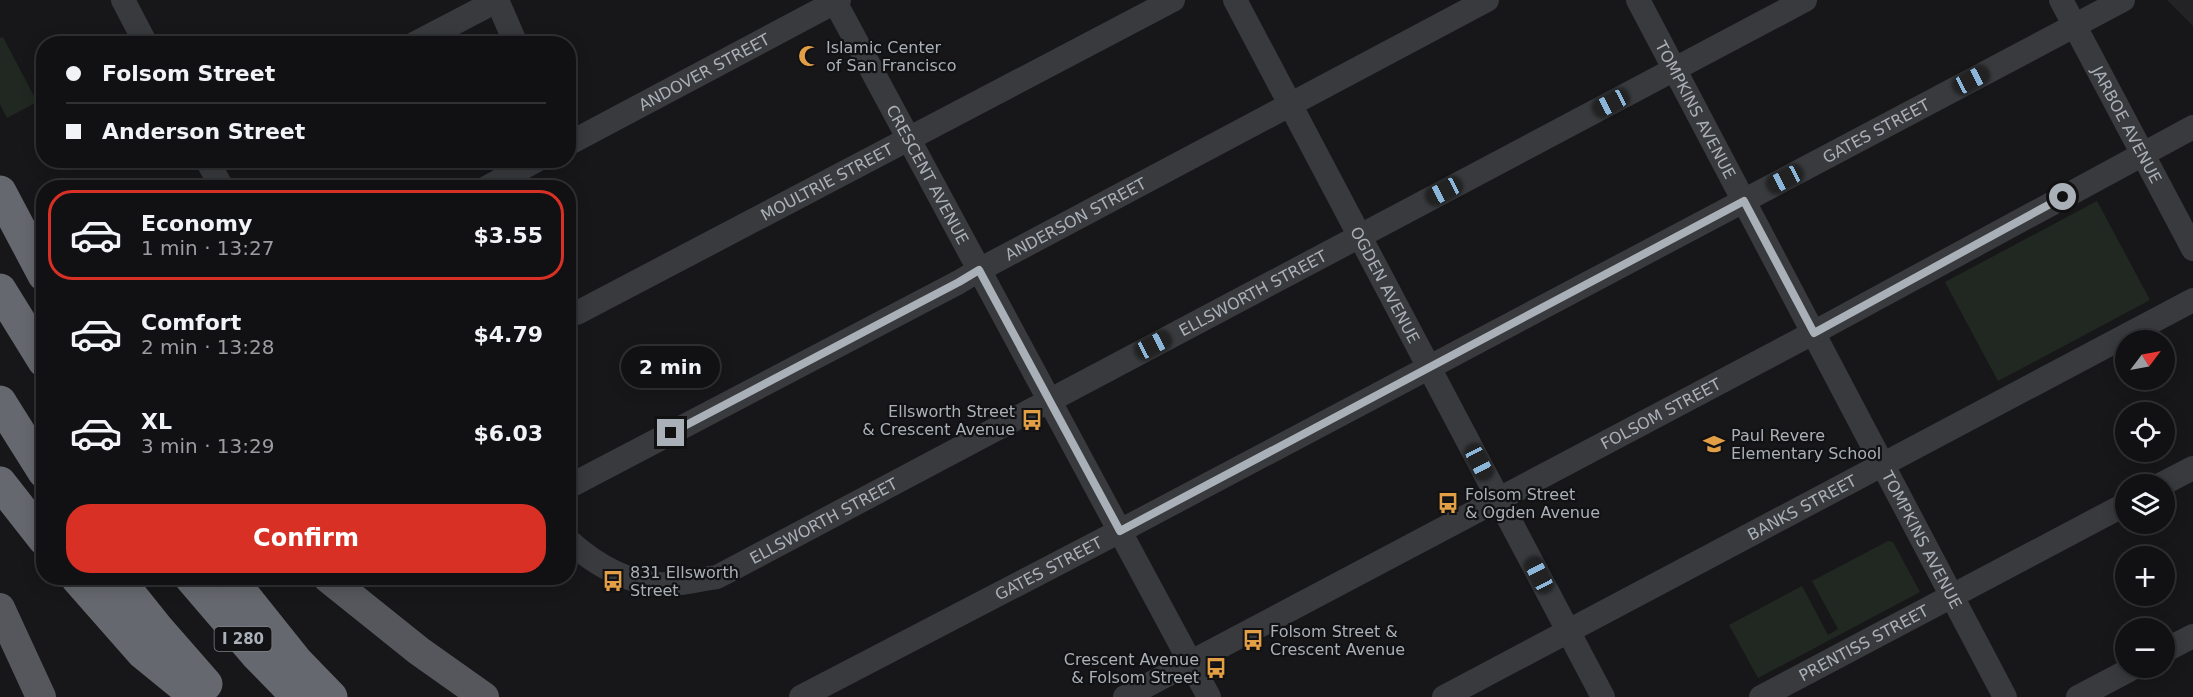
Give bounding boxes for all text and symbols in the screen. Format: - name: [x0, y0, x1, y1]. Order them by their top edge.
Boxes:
- street label: ANDOVER STREET: [635, 29, 773, 115]
- street label: TOMPKINS AVENUE: [1651, 37, 1739, 182]
- place label: Islamic Center of San Francisco: [826, 38, 956, 75]
- mosque icon: Islamic Center of San Francisco: [797, 44, 821, 68]
- text: Folsom Street: [102, 61, 275, 86]
- street label: JARBOE AVENUE: [2087, 62, 2165, 187]
- car: [1951, 64, 1991, 96]
- car: [1591, 87, 1631, 119]
- street label: GATES STREET: [1819, 95, 1933, 167]
- street label: CRESCENT AVENUE: [882, 102, 973, 248]
- text: Anderson Street: [102, 119, 305, 144]
- street label: MOULTRIE STREET: [758, 140, 896, 225]
- car: [1765, 163, 1805, 195]
- street label: ANDERSON STREET: [1002, 174, 1150, 265]
- car: [1424, 175, 1464, 207]
- route start: [2049, 183, 2076, 210]
- icon: car: [69, 208, 123, 262]
- text: Economy: [141, 211, 252, 236]
- text: $3.55: [473, 223, 543, 248]
- street label: OGDEN AVENUE: [1346, 223, 1423, 347]
- text: 1 min · 13:27: [141, 236, 275, 260]
- street label: ELLSWORTH STREET: [1176, 246, 1330, 340]
- icon: car: [69, 307, 123, 361]
- text: Comfort: [141, 310, 241, 335]
- text: $4.79: [473, 322, 543, 347]
- car: [1133, 329, 1173, 361]
- north arrow: [2115, 330, 2175, 390]
- map controls: [2115, 330, 2175, 678]
- text: 2 min · 13:28: [141, 335, 275, 359]
- callout: 2 min: [622, 346, 720, 388]
- text: 2 min: [639, 355, 702, 379]
- street label: FOLSOM STREET: [1597, 374, 1724, 454]
- place label: Ellsworth Street & Crescent Avenue: [862, 402, 1015, 439]
- button: locate: [2115, 402, 2175, 462]
- icon: car: [69, 406, 123, 460]
- bus stop icon: Ellsworth Street & Crescent Avenue: [1020, 408, 1044, 432]
- text: XL: [141, 409, 172, 434]
- route end: [657, 419, 684, 446]
- text: $6.03: [473, 421, 543, 446]
- place label: Paul Revere Elementary School: [1731, 426, 1881, 463]
- school or university icon: Paul Revere Elementary School: [1702, 432, 1726, 456]
- text: 3 min · 13:29: [141, 434, 275, 458]
- car: [1463, 442, 1495, 482]
- street label: TOMPKINS AVENUE: [1877, 467, 1966, 612]
- street label: BANKS STREET: [1744, 471, 1860, 544]
- street label: ELLSWORTH STREET: [746, 474, 901, 568]
- button: layers: [2115, 474, 2175, 534]
- place label: Folsom Street & Ogden Avenue: [1465, 485, 1600, 522]
- bus stop icon: Folsom Street & Ogden Avenue: [1436, 491, 1460, 515]
- button: Confirm: [66, 504, 546, 573]
- street label: GATES STREET: [992, 533, 1106, 604]
- button: +: [2115, 546, 2175, 606]
- car: [1523, 555, 1555, 595]
- place label: 831 Ellsworth Street: [630, 563, 739, 600]
- bus stop icon: 831 Ellsworth Street: [601, 569, 625, 593]
- street label: PRENTISS STREET: [1796, 601, 1932, 685]
- button: −: [2115, 618, 2175, 678]
- place label: Folsom Street & Crescent Avenue: [1270, 622, 1405, 659]
- road number: I 280: [214, 627, 272, 651]
- bus stop icon: Folsom Street & Crescent Avenue: [1241, 628, 1265, 652]
- place label: Crescent Avenue & Folsom Street: [1064, 650, 1199, 687]
- bus stop icon: Crescent Avenue & Folsom Street: [1204, 656, 1228, 680]

